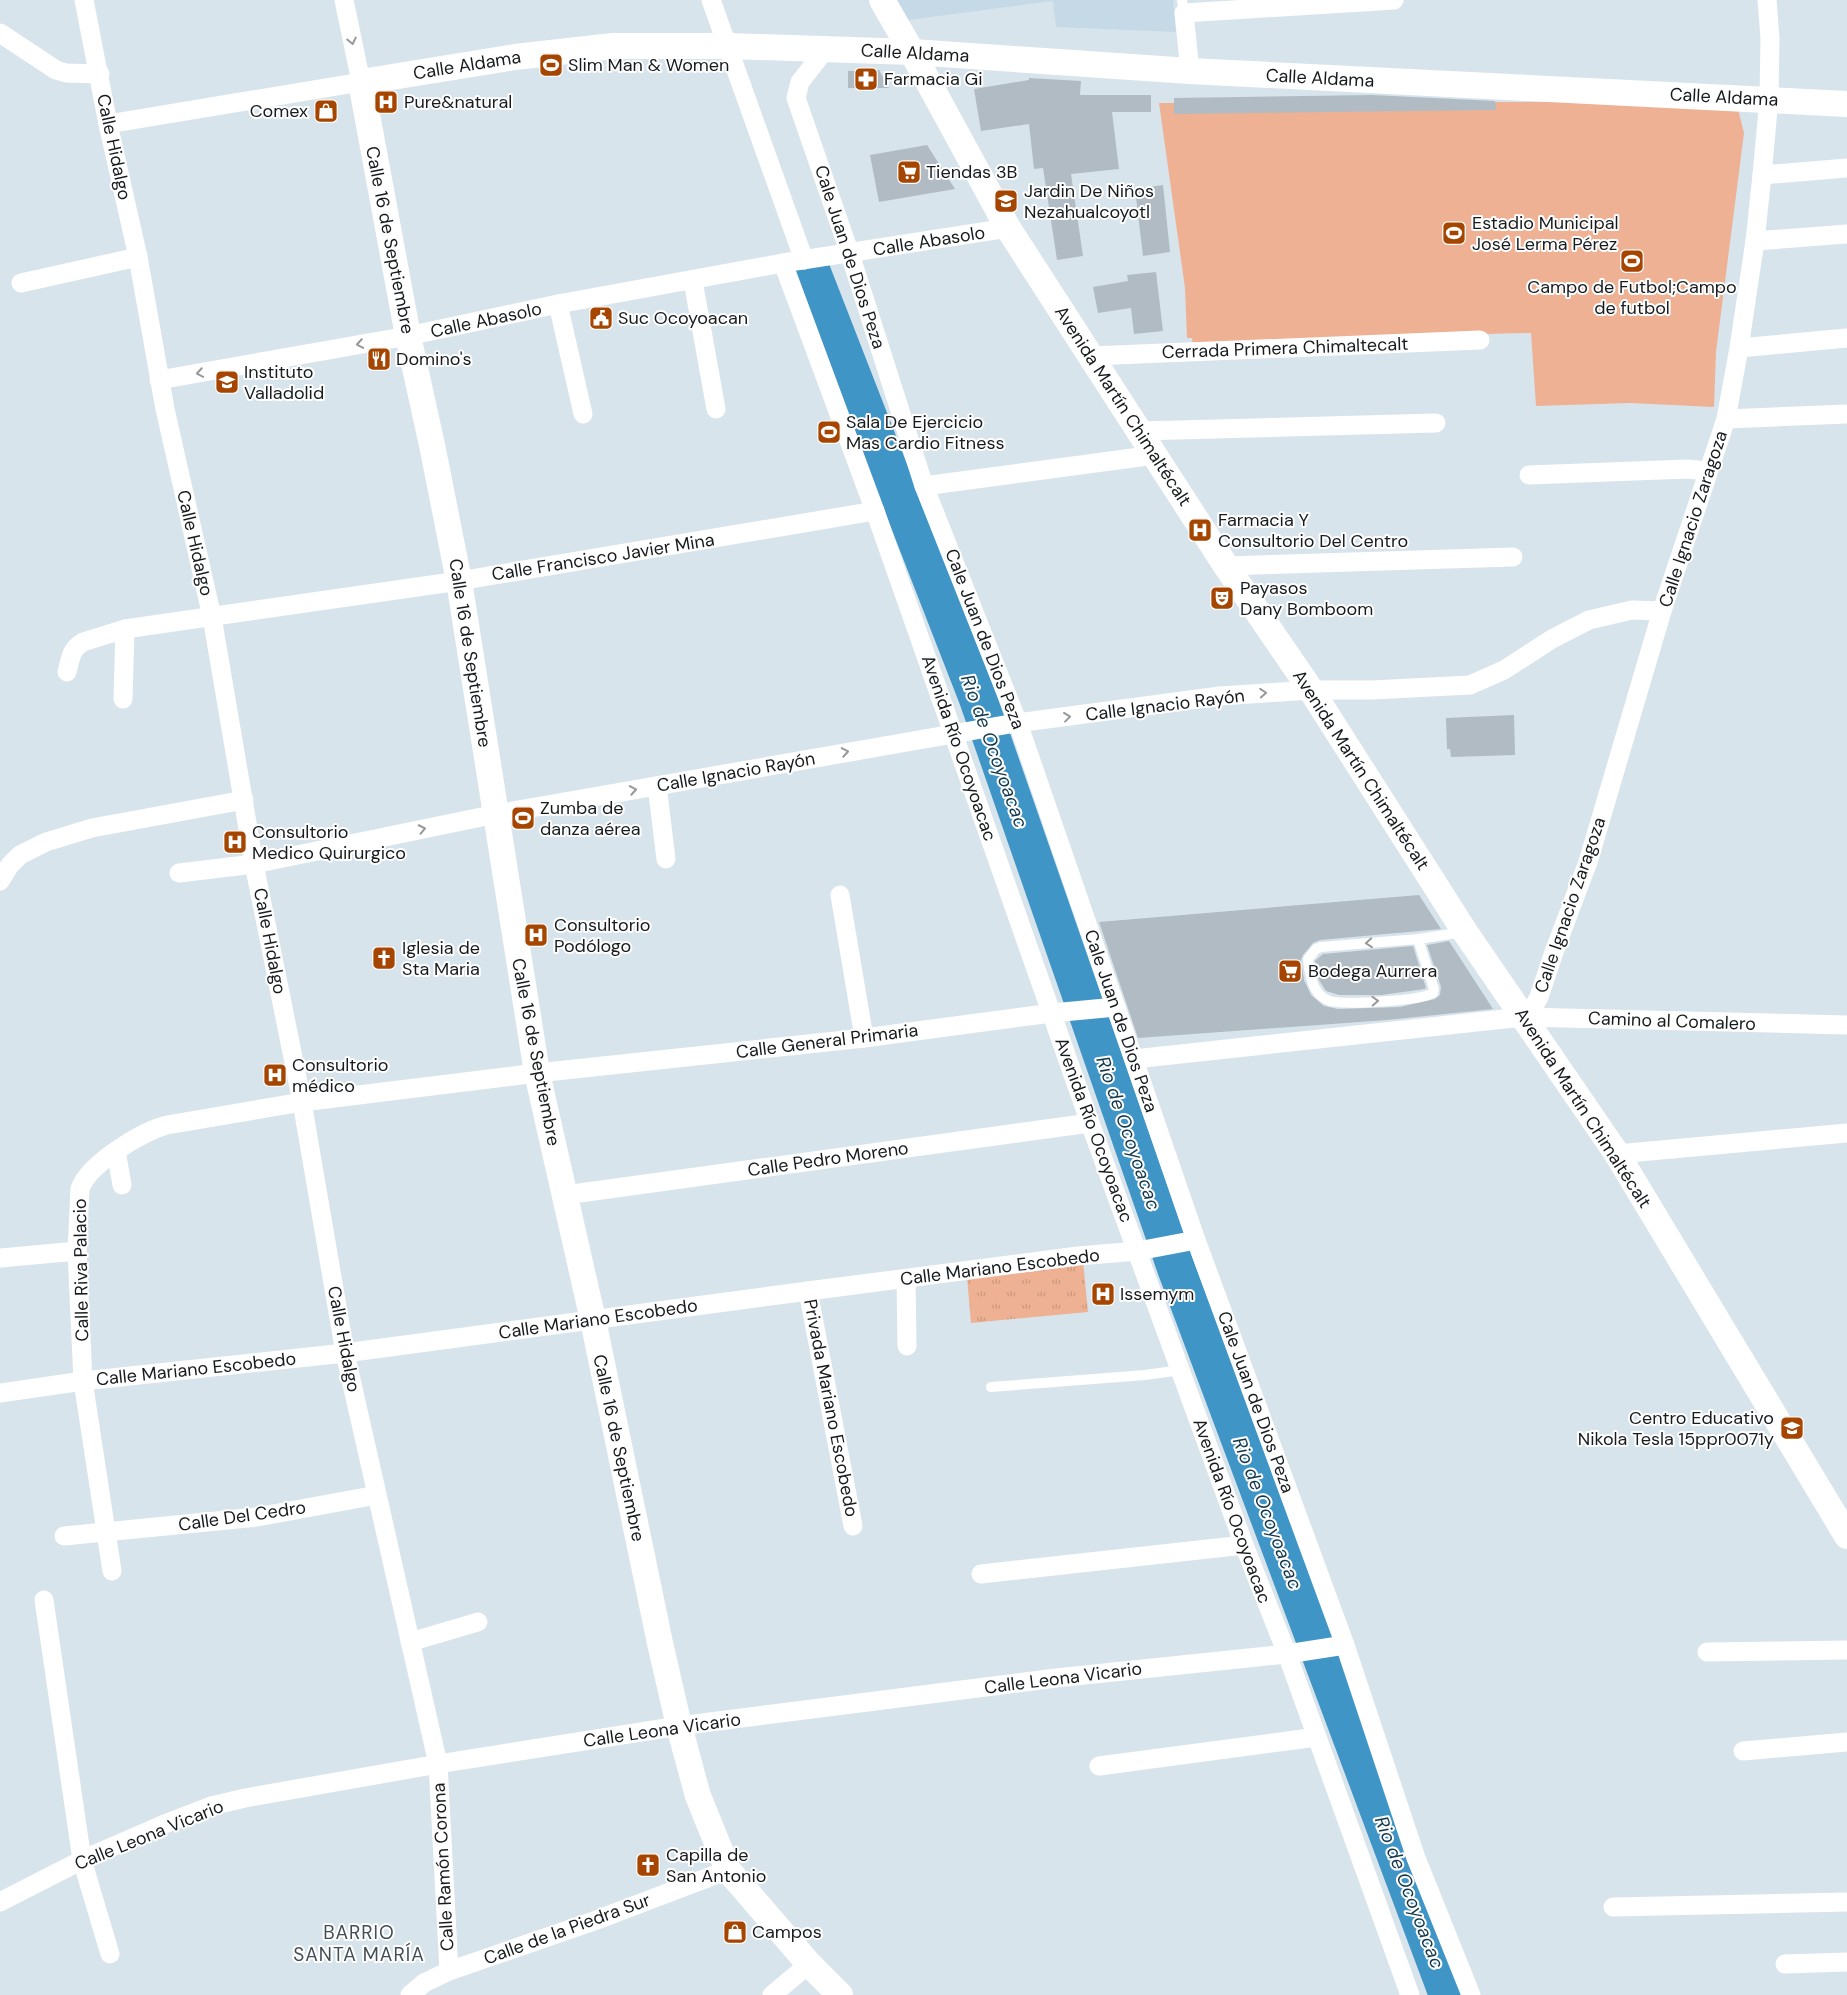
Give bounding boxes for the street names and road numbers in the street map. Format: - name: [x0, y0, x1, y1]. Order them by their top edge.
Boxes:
- street label: Calle Aldama: [860, 38, 970, 68]
- street label: Calle Aldama: [411, 45, 523, 85]
- street label: Calle Aldama: [1265, 63, 1375, 93]
- street label: Calle Aldama: [1669, 82, 1779, 112]
- street label: Calle Hidalgo: [91, 92, 137, 202]
- street label: Calle 16 de Septiembre: [360, 144, 420, 336]
- street label: Cale Juan de Dios Peza: [809, 162, 891, 352]
- street label: Calle Abasolo: [871, 220, 987, 262]
- street label: Calle Abasolo: [428, 296, 544, 344]
- street label: Avenida Martín Chimaltécalt: [1049, 301, 1197, 511]
- street label: Cerrada Primera Chimaltecalt: [1161, 332, 1409, 364]
- street label: Calle Ignacio Zaragoza: [1653, 428, 1733, 610]
- street label: Calle Hidalgo: [171, 488, 219, 598]
- street label: Calle Francisco Javier Mina: [490, 528, 716, 586]
- street label: Cale Juan de Dios Peza: [939, 545, 1031, 733]
- street label: Calle 16 de Septiembre: [443, 557, 497, 749]
- street label: Avenida Río Ocoyoacac: [916, 652, 1002, 844]
- street label: Avenida Martín Chimaltécalt: [1287, 665, 1435, 875]
- street label: Calle Ignacio Rayón: [1084, 683, 1246, 727]
- street label: Calle Ignacio Rayón: [655, 746, 817, 798]
- street label: Calle Ignacio Zaragoza: [1529, 814, 1611, 996]
- street label: Calle Hidalgo: [248, 886, 292, 996]
- street label: Cale Juan de Dios Peza: [1078, 926, 1164, 1116]
- street label: Calle 16 de Septiembre: [506, 956, 566, 1148]
- street label: Avenida Martín Chimaltécalt: [1509, 1003, 1657, 1213]
- street label: Camino al Comalero: [1588, 1006, 1756, 1036]
- street label: Calle General Primaria: [735, 1018, 919, 1064]
- street label: Avenida Río Ocoyoacac: [1049, 1034, 1139, 1226]
- street label: Calle Pedro Moreno: [746, 1136, 910, 1182]
- street label: Calle Riva Palacio: [68, 1198, 94, 1342]
- street label: Calle Mariano Escobedo: [899, 1243, 1101, 1291]
- street label: Calle Hidalgo: [322, 1284, 366, 1394]
- street label: Calle Mariano Escobedo: [497, 1293, 699, 1345]
- street label: Privada Mariano Escobedo: [798, 1297, 864, 1519]
- street label: Cale Juan de Dios Peza: [1212, 1308, 1300, 1496]
- street label: Calle Mariano Escobedo: [95, 1347, 297, 1391]
- street label: Calle 16 de Septiembre: [587, 1352, 651, 1544]
- street label: Avenida Río Ocoyoacac: [1187, 1415, 1277, 1607]
- street label: Calle Del Cedro: [177, 1495, 307, 1537]
- street label: Calle Leona Vicario: [983, 1656, 1143, 1700]
- street label: Calle Leona Vicario: [582, 1707, 742, 1753]
- street label: Calle Ramón Corona: [427, 1782, 459, 1952]
- street label: Calle Leona Vicario: [71, 1794, 227, 1876]
- street label: Calle de la Piedra Sur: [480, 1888, 654, 1970]

